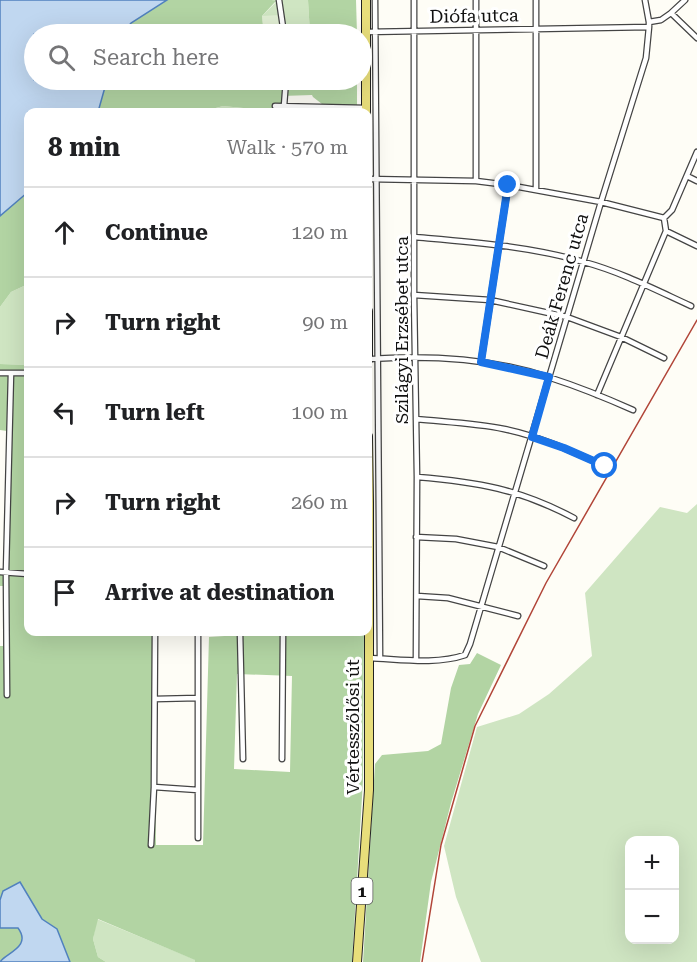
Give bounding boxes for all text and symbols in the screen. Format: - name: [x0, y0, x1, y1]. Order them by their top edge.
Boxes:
- street label: Diófa utca: [429, 4, 519, 27]
- search box: [24, 24, 372, 90]
- icon: search: [45, 41, 78, 74]
- text: Search here: [93, 45, 219, 70]
- text: 8 min: [48, 132, 120, 162]
- text: Walk · 570 m: [227, 135, 348, 159]
- route end: [494, 171, 520, 197]
- street label: Deák Ferenc utca: [531, 211, 592, 361]
- icon: ahead: [48, 216, 81, 249]
- text: Continue: [105, 220, 208, 245]
- text: 120 m: [291, 220, 348, 244]
- street label: Szilágyi Erzsébet utca: [391, 236, 412, 424]
- icon: right: [48, 306, 81, 339]
- text: Turn right: [105, 310, 220, 335]
- text: 90 m: [302, 310, 348, 334]
- icon: left: [48, 396, 81, 429]
- text: Turn left: [105, 400, 205, 425]
- text: 100 m: [291, 400, 348, 424]
- route start: [591, 452, 617, 478]
- icon: right: [48, 486, 81, 519]
- text: Turn right: [105, 490, 220, 515]
- text: 260 m: [291, 490, 348, 514]
- icon: arrive: [48, 576, 81, 609]
- text: Arrive at destination: [105, 580, 334, 605]
- street label: Vértesszőlősi út: [342, 659, 363, 795]
- map controls: [625, 836, 679, 944]
- button: +: [625, 836, 679, 890]
- road number: 1: [352, 878, 372, 904]
- button: −: [625, 890, 679, 944]

